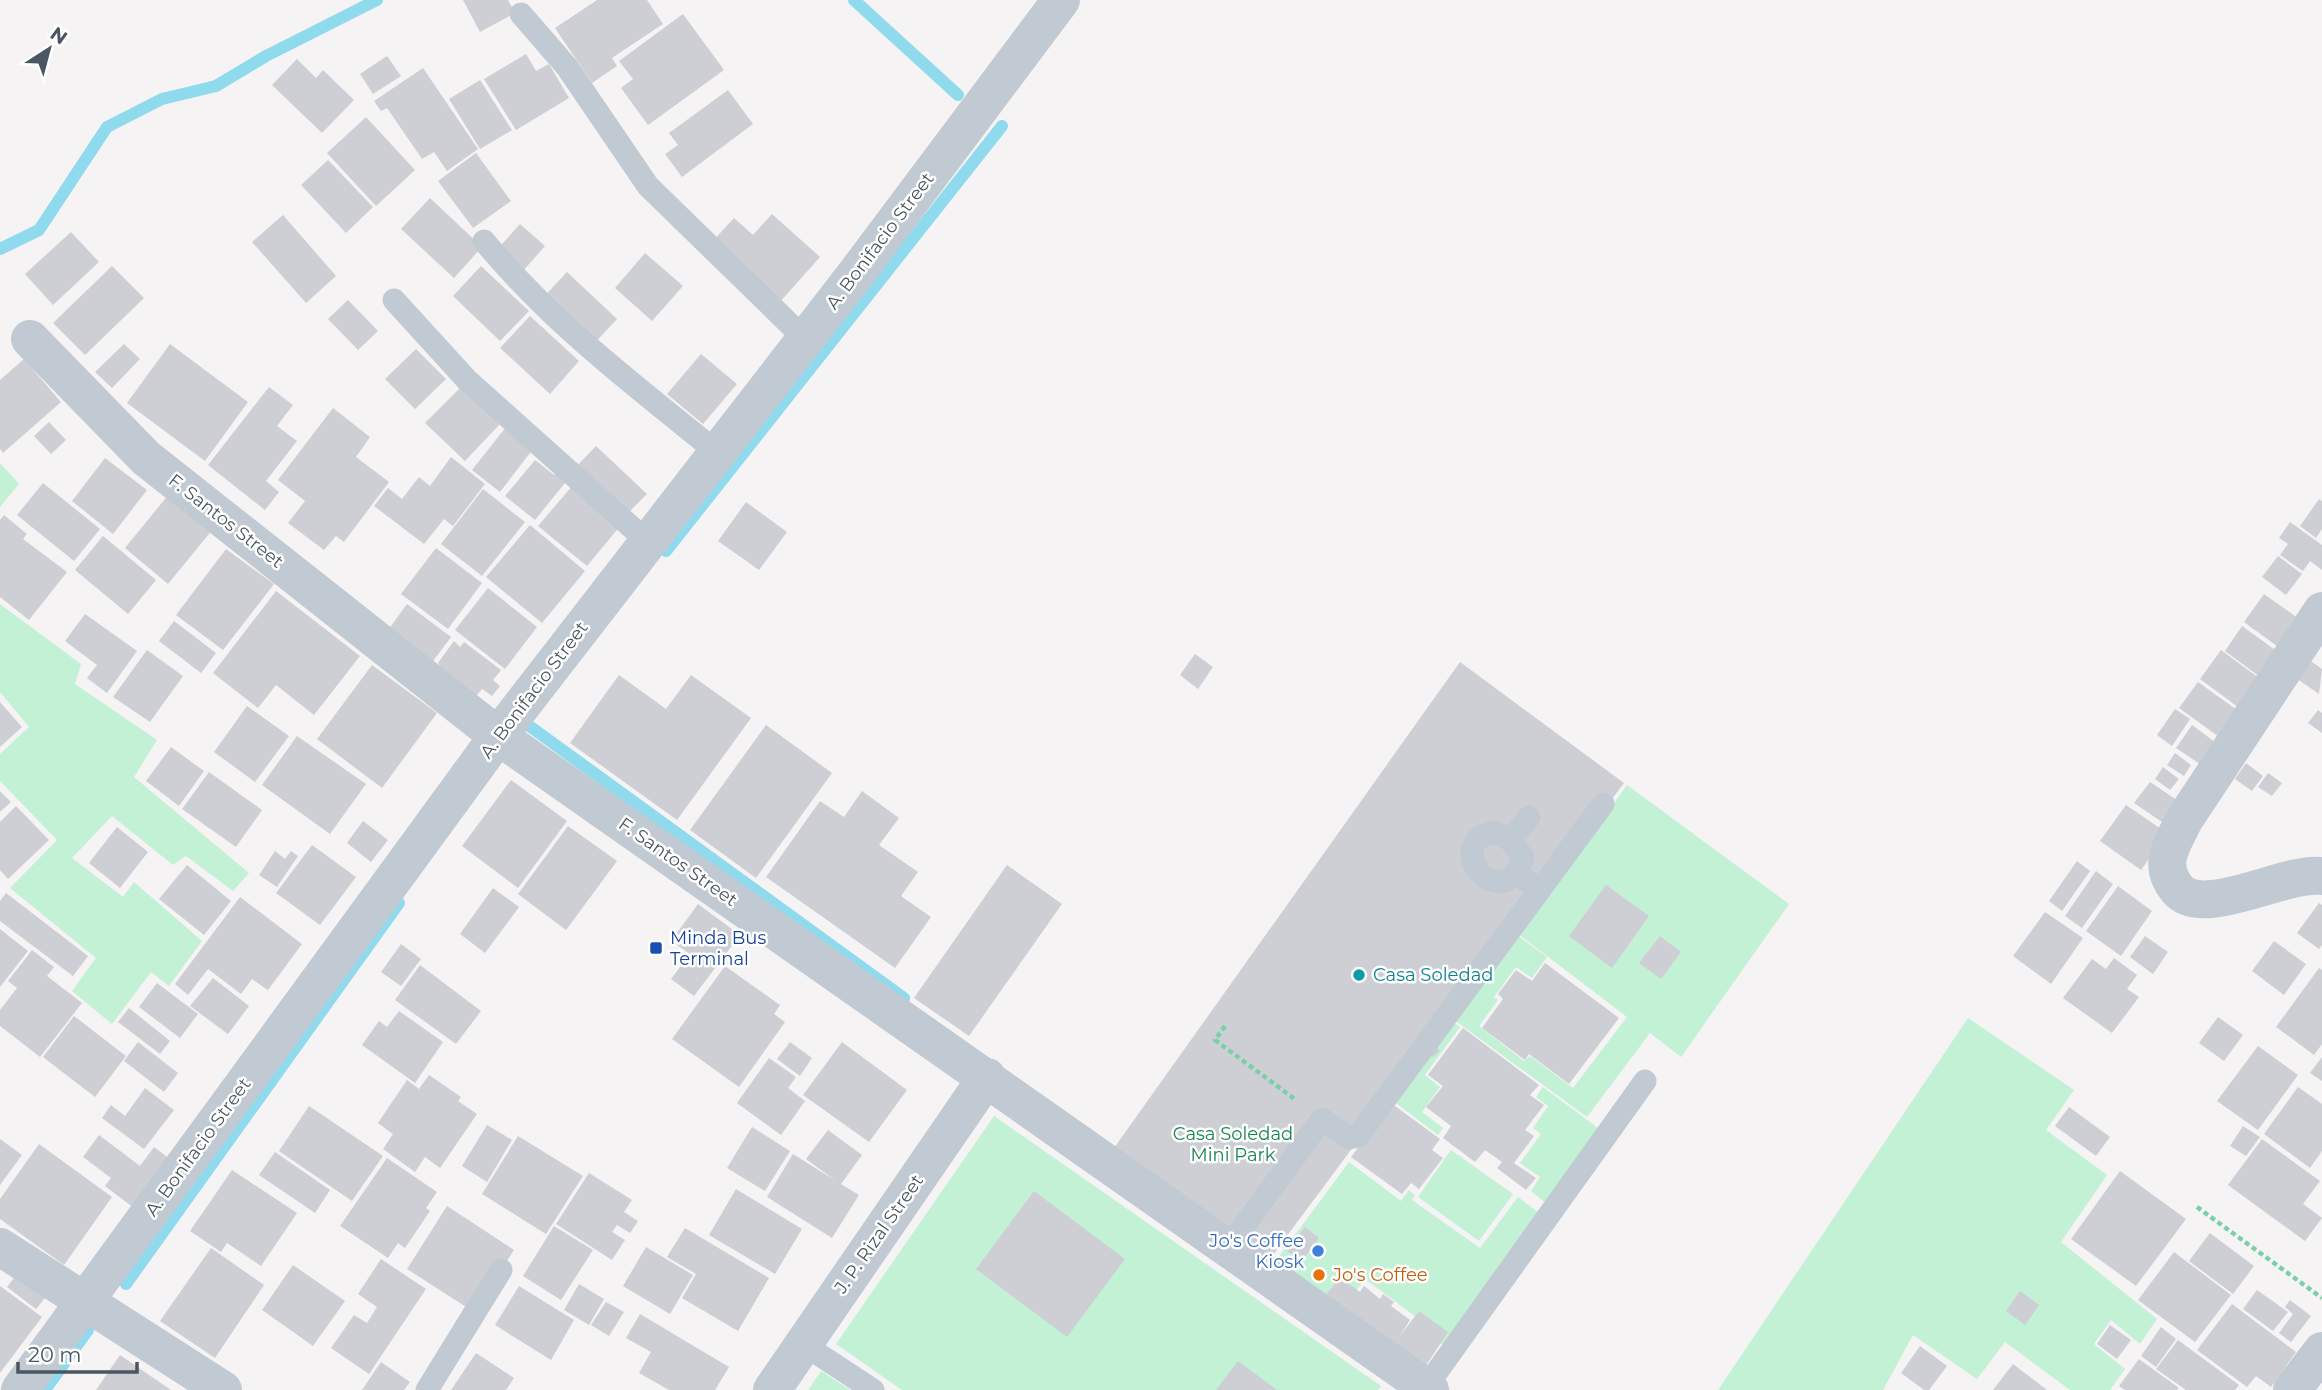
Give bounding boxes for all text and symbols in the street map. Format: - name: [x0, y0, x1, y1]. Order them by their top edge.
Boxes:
- north arrow: [14, 14, 84, 84]
- text: N: [46, 22, 72, 49]
- street label: A. Bonifacio Street: [821, 168, 939, 314]
- street label: F. Santos Street: [164, 469, 288, 573]
- street label: A. Bonifacio Street: [475, 617, 593, 763]
- street label: F. Santos Street: [614, 813, 742, 911]
- place label: Minda Bus Terminal: [670, 927, 766, 970]
- marker: Minda Bus Terminal: [648, 940, 664, 956]
- place label: Casa Soledad: [1373, 964, 1493, 986]
- marker: Casa Soledad: [1351, 967, 1367, 983]
- street label: A. Bonifacio Street: [140, 1073, 256, 1221]
- park label: Casa Soledad Mini Park: [1173, 1123, 1293, 1166]
- street label: J. P. Rizal Street: [829, 1170, 928, 1298]
- place label: Jo's Coffee Kiosk: [1208, 1230, 1304, 1273]
- marker: Jo's Coffee Kiosk: [1310, 1243, 1326, 1259]
- place label: Jo's Coffee: [1332, 1264, 1428, 1286]
- marker: Jo's Coffee: [1311, 1267, 1327, 1283]
- scale bar: [18, 1330, 136, 1374]
- text: 20 m: [28, 1342, 82, 1367]

